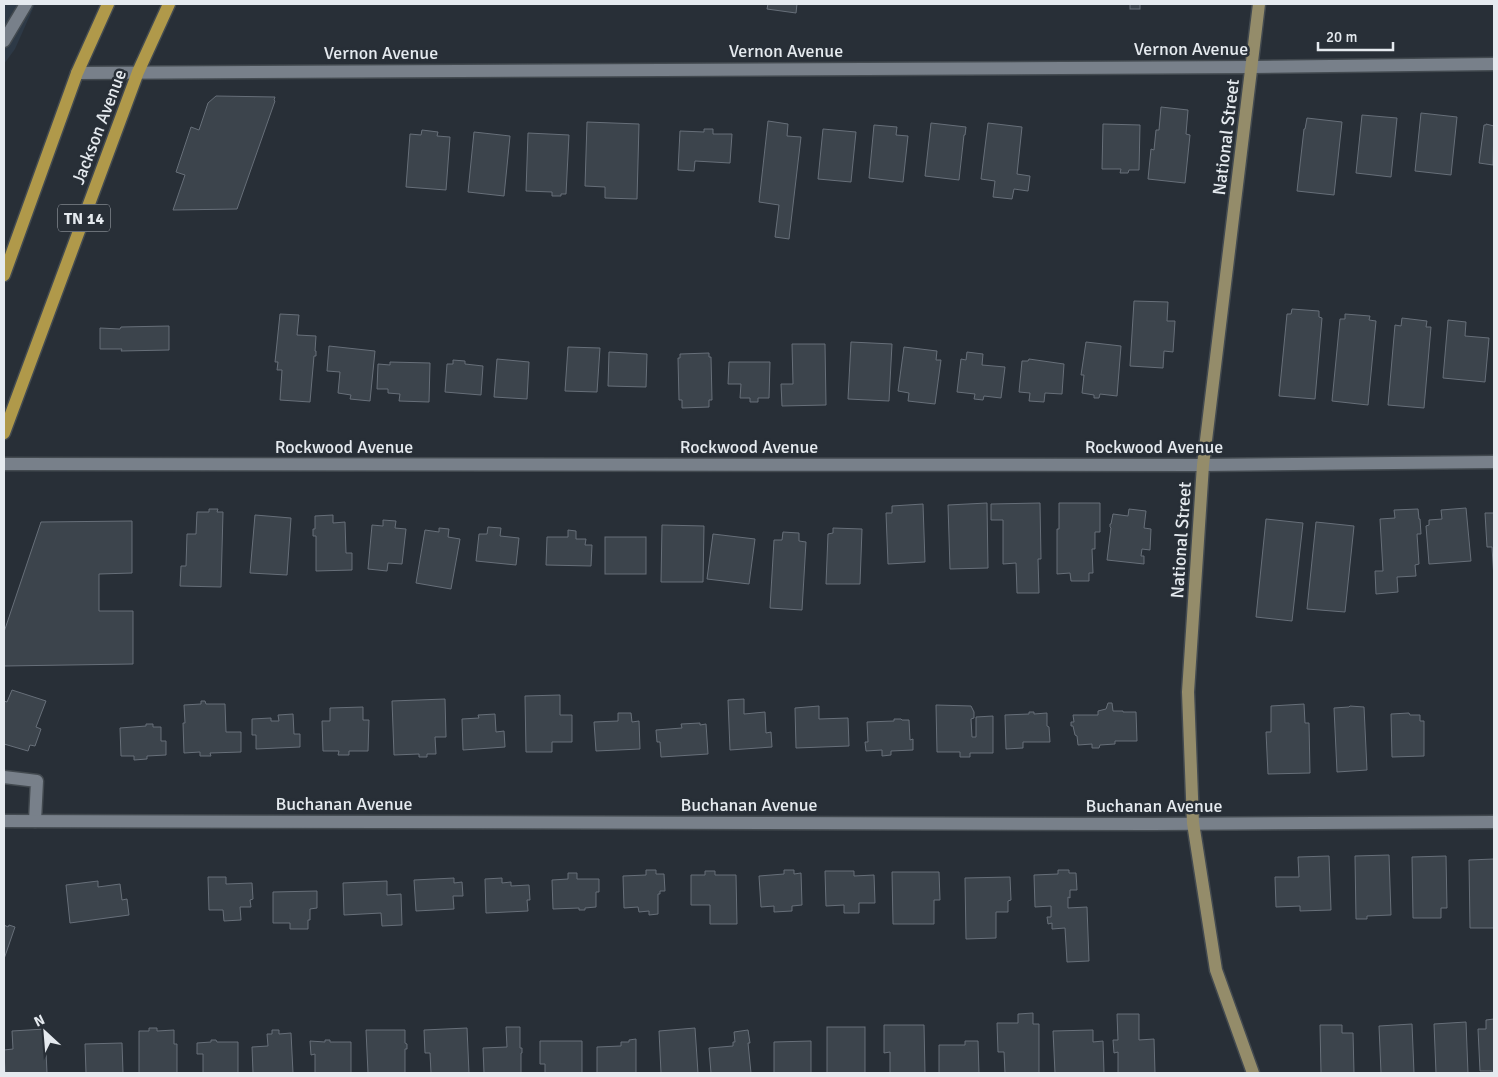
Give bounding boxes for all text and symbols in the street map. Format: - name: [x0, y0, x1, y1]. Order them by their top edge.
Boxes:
- scale bar: [1318, 20, 1393, 52]
- text: 20 m: [1326, 28, 1357, 46]
- street label: Vernon Avenue: [1134, 38, 1248, 60]
- street label: Vernon Avenue: [729, 40, 843, 62]
- street label: Vernon Avenue: [324, 42, 438, 64]
- street label: Jackson Avenue: [67, 66, 131, 188]
- street label: National Street: [1208, 78, 1244, 196]
- road number: TN 14: [58, 204, 110, 232]
- street label: Rockwood Avenue: [275, 436, 413, 458]
- street label: Rockwood Avenue: [680, 436, 818, 458]
- street label: Rockwood Avenue: [1085, 436, 1223, 458]
- street label: National Street: [1166, 481, 1196, 599]
- street label: Buchanan Avenue: [275, 793, 413, 815]
- street label: Buchanan Avenue: [680, 794, 818, 816]
- street label: Buchanan Avenue: [1085, 795, 1223, 817]
- north arrow: [20, 1007, 70, 1057]
- text: N: [31, 1011, 48, 1031]

